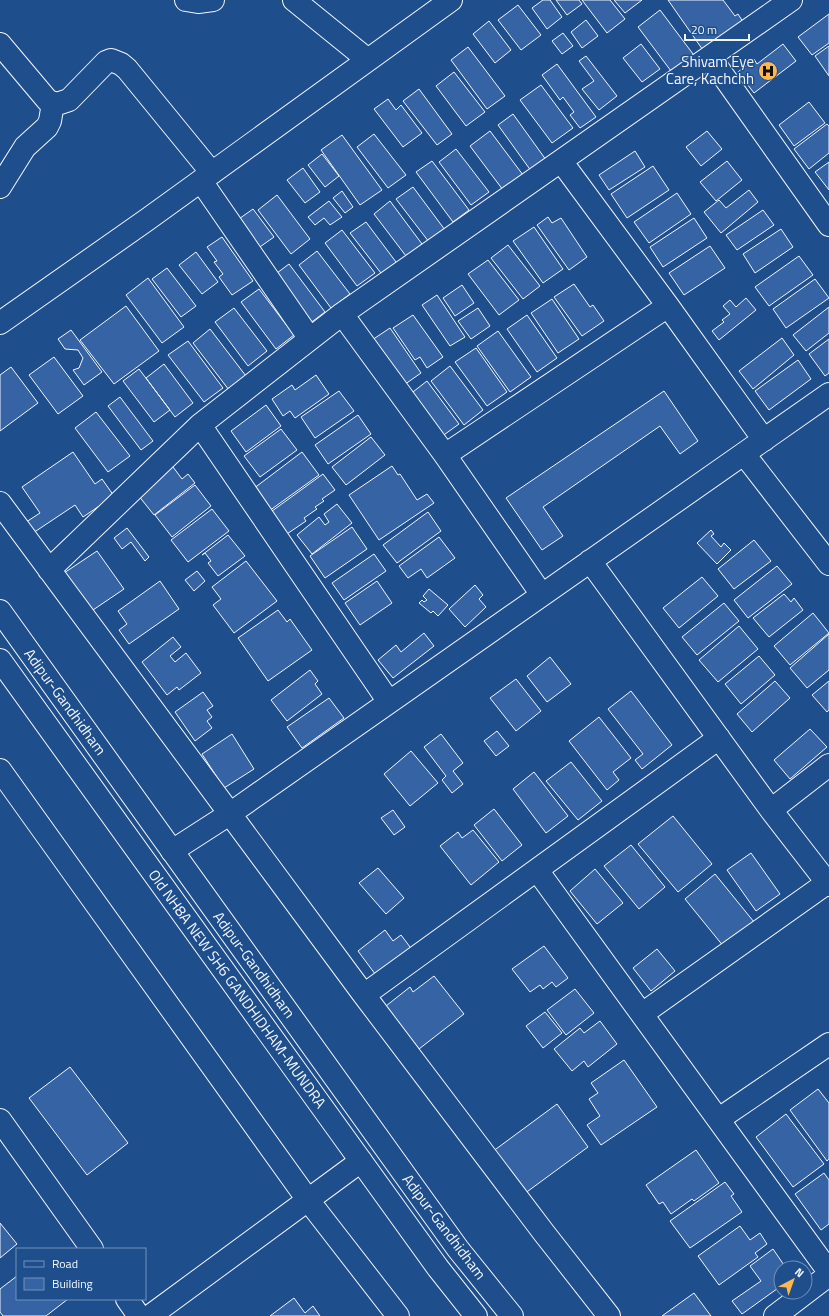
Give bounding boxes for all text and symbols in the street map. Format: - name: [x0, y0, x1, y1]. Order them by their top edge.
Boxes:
- scale bar: [685, 16, 749, 42]
- text: 20 m: [691, 20, 717, 39]
- place label: Shivam Eye Care, Kachchh: [666, 50, 754, 90]
- hospital icon: Shivam Eye Care, Kachchh: [757, 60, 779, 82]
- street label: Adipur-Gandhidham: [19, 644, 112, 760]
- street label: Old NH8A NEW SH6 GANDHIDHAM-MUNDRA: [143, 864, 332, 1113]
- street label: Adipur-Gandhidham: [208, 907, 301, 1023]
- street label: Adipur-Gandhidham: [397, 1169, 492, 1284]
- legend: [16, 1248, 146, 1300]
- text: Road: [52, 1254, 78, 1273]
- north arrow: [773, 1260, 813, 1300]
- text: N: [791, 1264, 808, 1281]
- text: Building: [52, 1274, 93, 1293]

